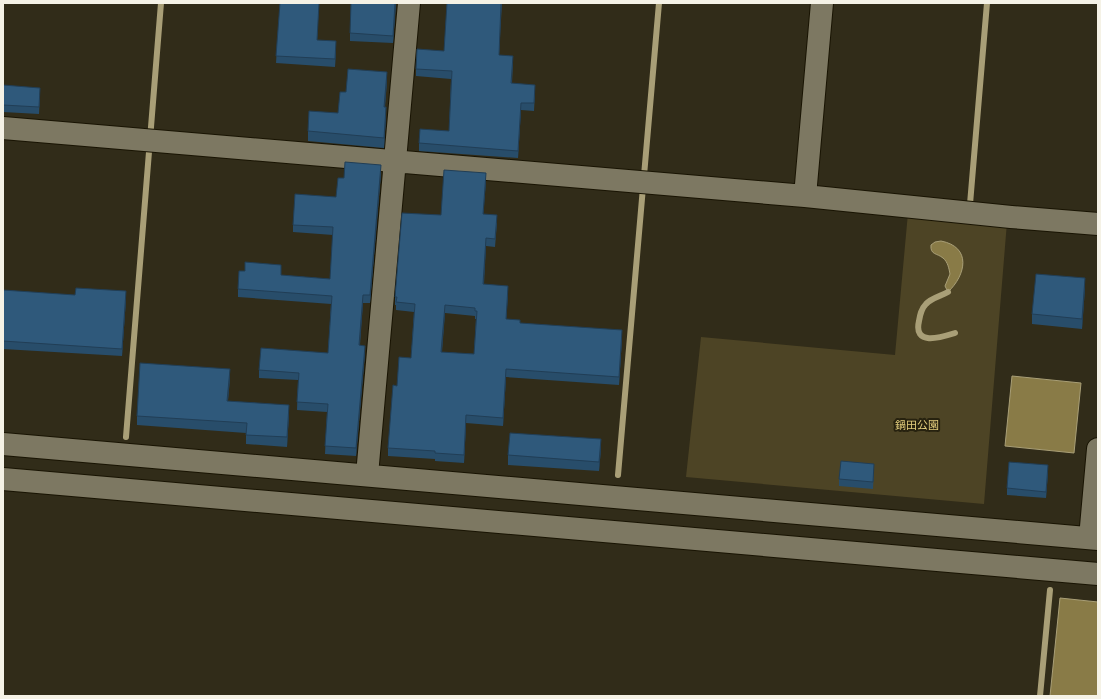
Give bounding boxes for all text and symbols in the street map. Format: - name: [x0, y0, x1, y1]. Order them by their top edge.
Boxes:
- park label: 鍋田公園: [895, 418, 939, 431]

